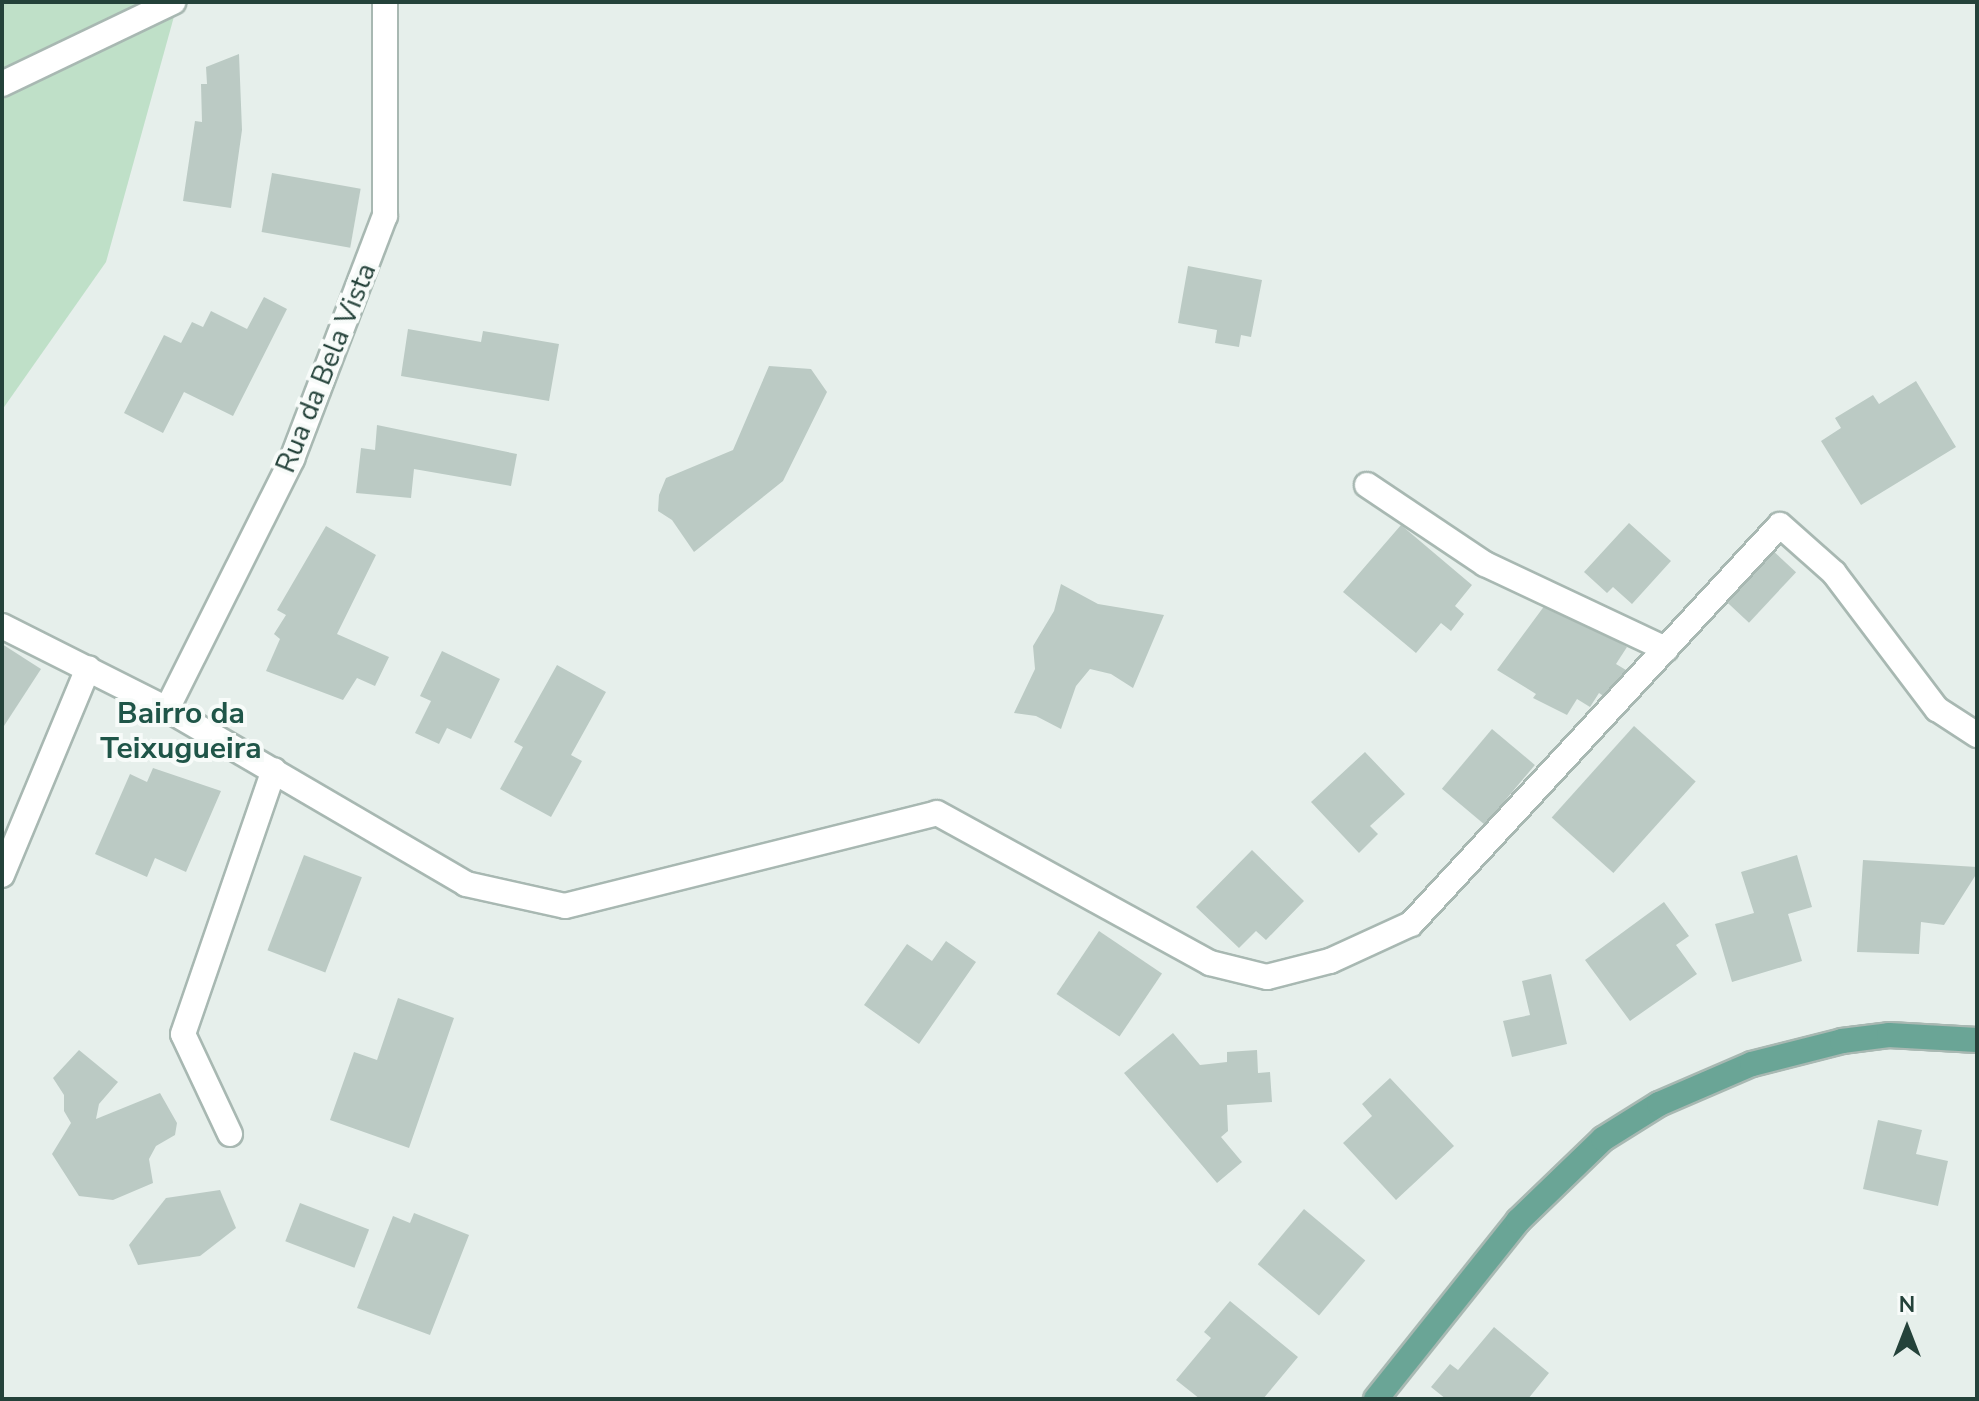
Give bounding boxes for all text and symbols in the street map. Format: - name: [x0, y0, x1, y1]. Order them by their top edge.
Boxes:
- street label: Rua da Bela Vista: [269, 258, 383, 478]
- district label: Bairro da Teixugueira: [100, 696, 262, 766]
- north arrow: [1867, 1289, 1947, 1369]
- text: N: [1899, 1290, 1915, 1320]

